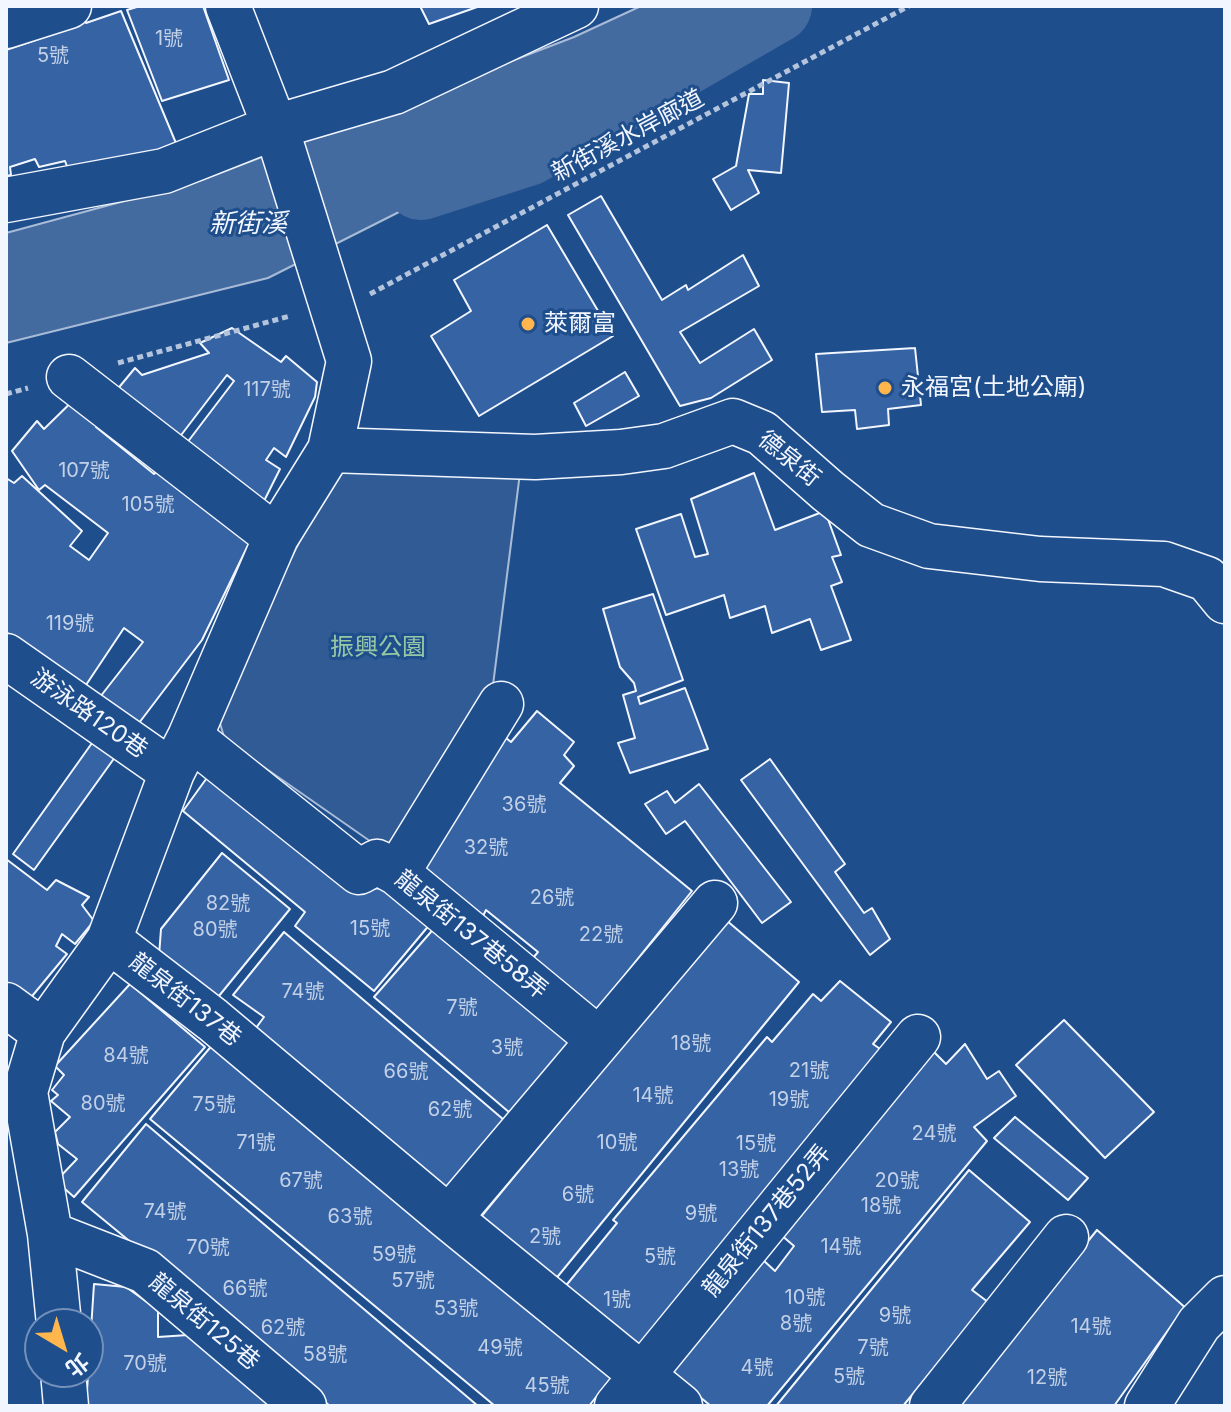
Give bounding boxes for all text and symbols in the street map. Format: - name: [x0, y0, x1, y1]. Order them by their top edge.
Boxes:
- house number: 1號: [155, 27, 183, 51]
- house number: 5號: [37, 44, 69, 68]
- street label: 新街溪水岸廊道: [547, 84, 709, 188]
- water label: 新街溪: [209, 208, 287, 240]
- place label: 萊爾富: [544, 310, 616, 338]
- marker: 萊爾富: [519, 315, 537, 333]
- place label: 永福宮(土地公廟): [901, 374, 1087, 402]
- house number: 117號: [243, 378, 291, 402]
- marker: 永福宮(土地公廟): [876, 379, 894, 397]
- street label: 德泉街: [752, 425, 826, 493]
- house number: 107號: [58, 459, 110, 483]
- house number: 105號: [122, 493, 174, 517]
- house number: 119號: [46, 612, 94, 636]
- park label: 振興公園: [330, 634, 426, 662]
- street label: 游泳路120巷: [25, 663, 153, 765]
- house number: 36號: [502, 793, 546, 817]
- house number: 32號: [464, 836, 508, 860]
- street label: 龍泉街137巷58弄: [389, 865, 553, 1005]
- house number: 26號: [530, 886, 574, 910]
- house number: 82號: [206, 892, 250, 916]
- house number: 15號: [350, 917, 390, 941]
- house number: 80號: [193, 918, 237, 942]
- house number: 22號: [579, 923, 623, 947]
- street label: 龍泉街137巷: [123, 947, 247, 1053]
- house number: 74號: [281, 980, 325, 1004]
- house number: 7號: [446, 996, 478, 1020]
- house number: 18號: [671, 1032, 711, 1056]
- house number: 3號: [491, 1036, 523, 1060]
- house number: 84號: [103, 1044, 149, 1068]
- house number: 21號: [789, 1059, 829, 1083]
- house number: 66號: [384, 1060, 428, 1084]
- house number: 14號: [632, 1084, 674, 1108]
- house number: 19號: [769, 1088, 809, 1112]
- house number: 80號: [81, 1092, 125, 1116]
- house number: 75號: [192, 1093, 236, 1117]
- house number: 62號: [428, 1098, 472, 1122]
- house number: 24號: [912, 1122, 956, 1146]
- house number: 71號: [236, 1131, 276, 1155]
- house number: 10號: [597, 1131, 637, 1155]
- house number: 15號: [736, 1132, 776, 1156]
- street label: 龍泉街137巷52弄: [697, 1139, 837, 1303]
- house number: 13號: [719, 1158, 759, 1182]
- house number: 67號: [279, 1169, 323, 1193]
- house number: 20號: [875, 1169, 919, 1193]
- house number: 6號: [562, 1183, 594, 1207]
- house number: 18號: [861, 1194, 901, 1218]
- house number: 74號: [143, 1200, 187, 1224]
- house number: 9號: [685, 1202, 717, 1226]
- house number: 63號: [328, 1205, 372, 1229]
- house number: 2號: [529, 1225, 561, 1249]
- house number: 14號: [820, 1235, 862, 1259]
- house number: 70號: [186, 1236, 230, 1260]
- house number: 59號: [372, 1243, 416, 1267]
- house number: 5號: [644, 1245, 676, 1269]
- street label: 龍泉街125巷: [143, 1268, 265, 1376]
- house number: 57號: [391, 1269, 435, 1293]
- house number: 66號: [223, 1277, 267, 1301]
- house number: 10號: [785, 1286, 825, 1310]
- house number: 1號: [603, 1288, 631, 1312]
- house number: 53號: [434, 1297, 478, 1321]
- house number: 9號: [879, 1304, 911, 1328]
- north arrow: [24, 1308, 104, 1388]
- house number: 8號: [780, 1312, 812, 1336]
- house number: 14號: [1070, 1315, 1112, 1339]
- house number: 62號: [261, 1316, 305, 1340]
- house number: 49號: [477, 1336, 523, 1360]
- house number: 7號: [857, 1336, 889, 1360]
- house number: 58號: [303, 1343, 347, 1367]
- text: 北: [61, 1348, 94, 1382]
- house number: 70號: [123, 1352, 167, 1376]
- house number: 4號: [741, 1356, 773, 1380]
- house number: 5號: [833, 1365, 865, 1389]
- house number: 12號: [1027, 1366, 1067, 1390]
- house number: 45號: [524, 1374, 570, 1398]

